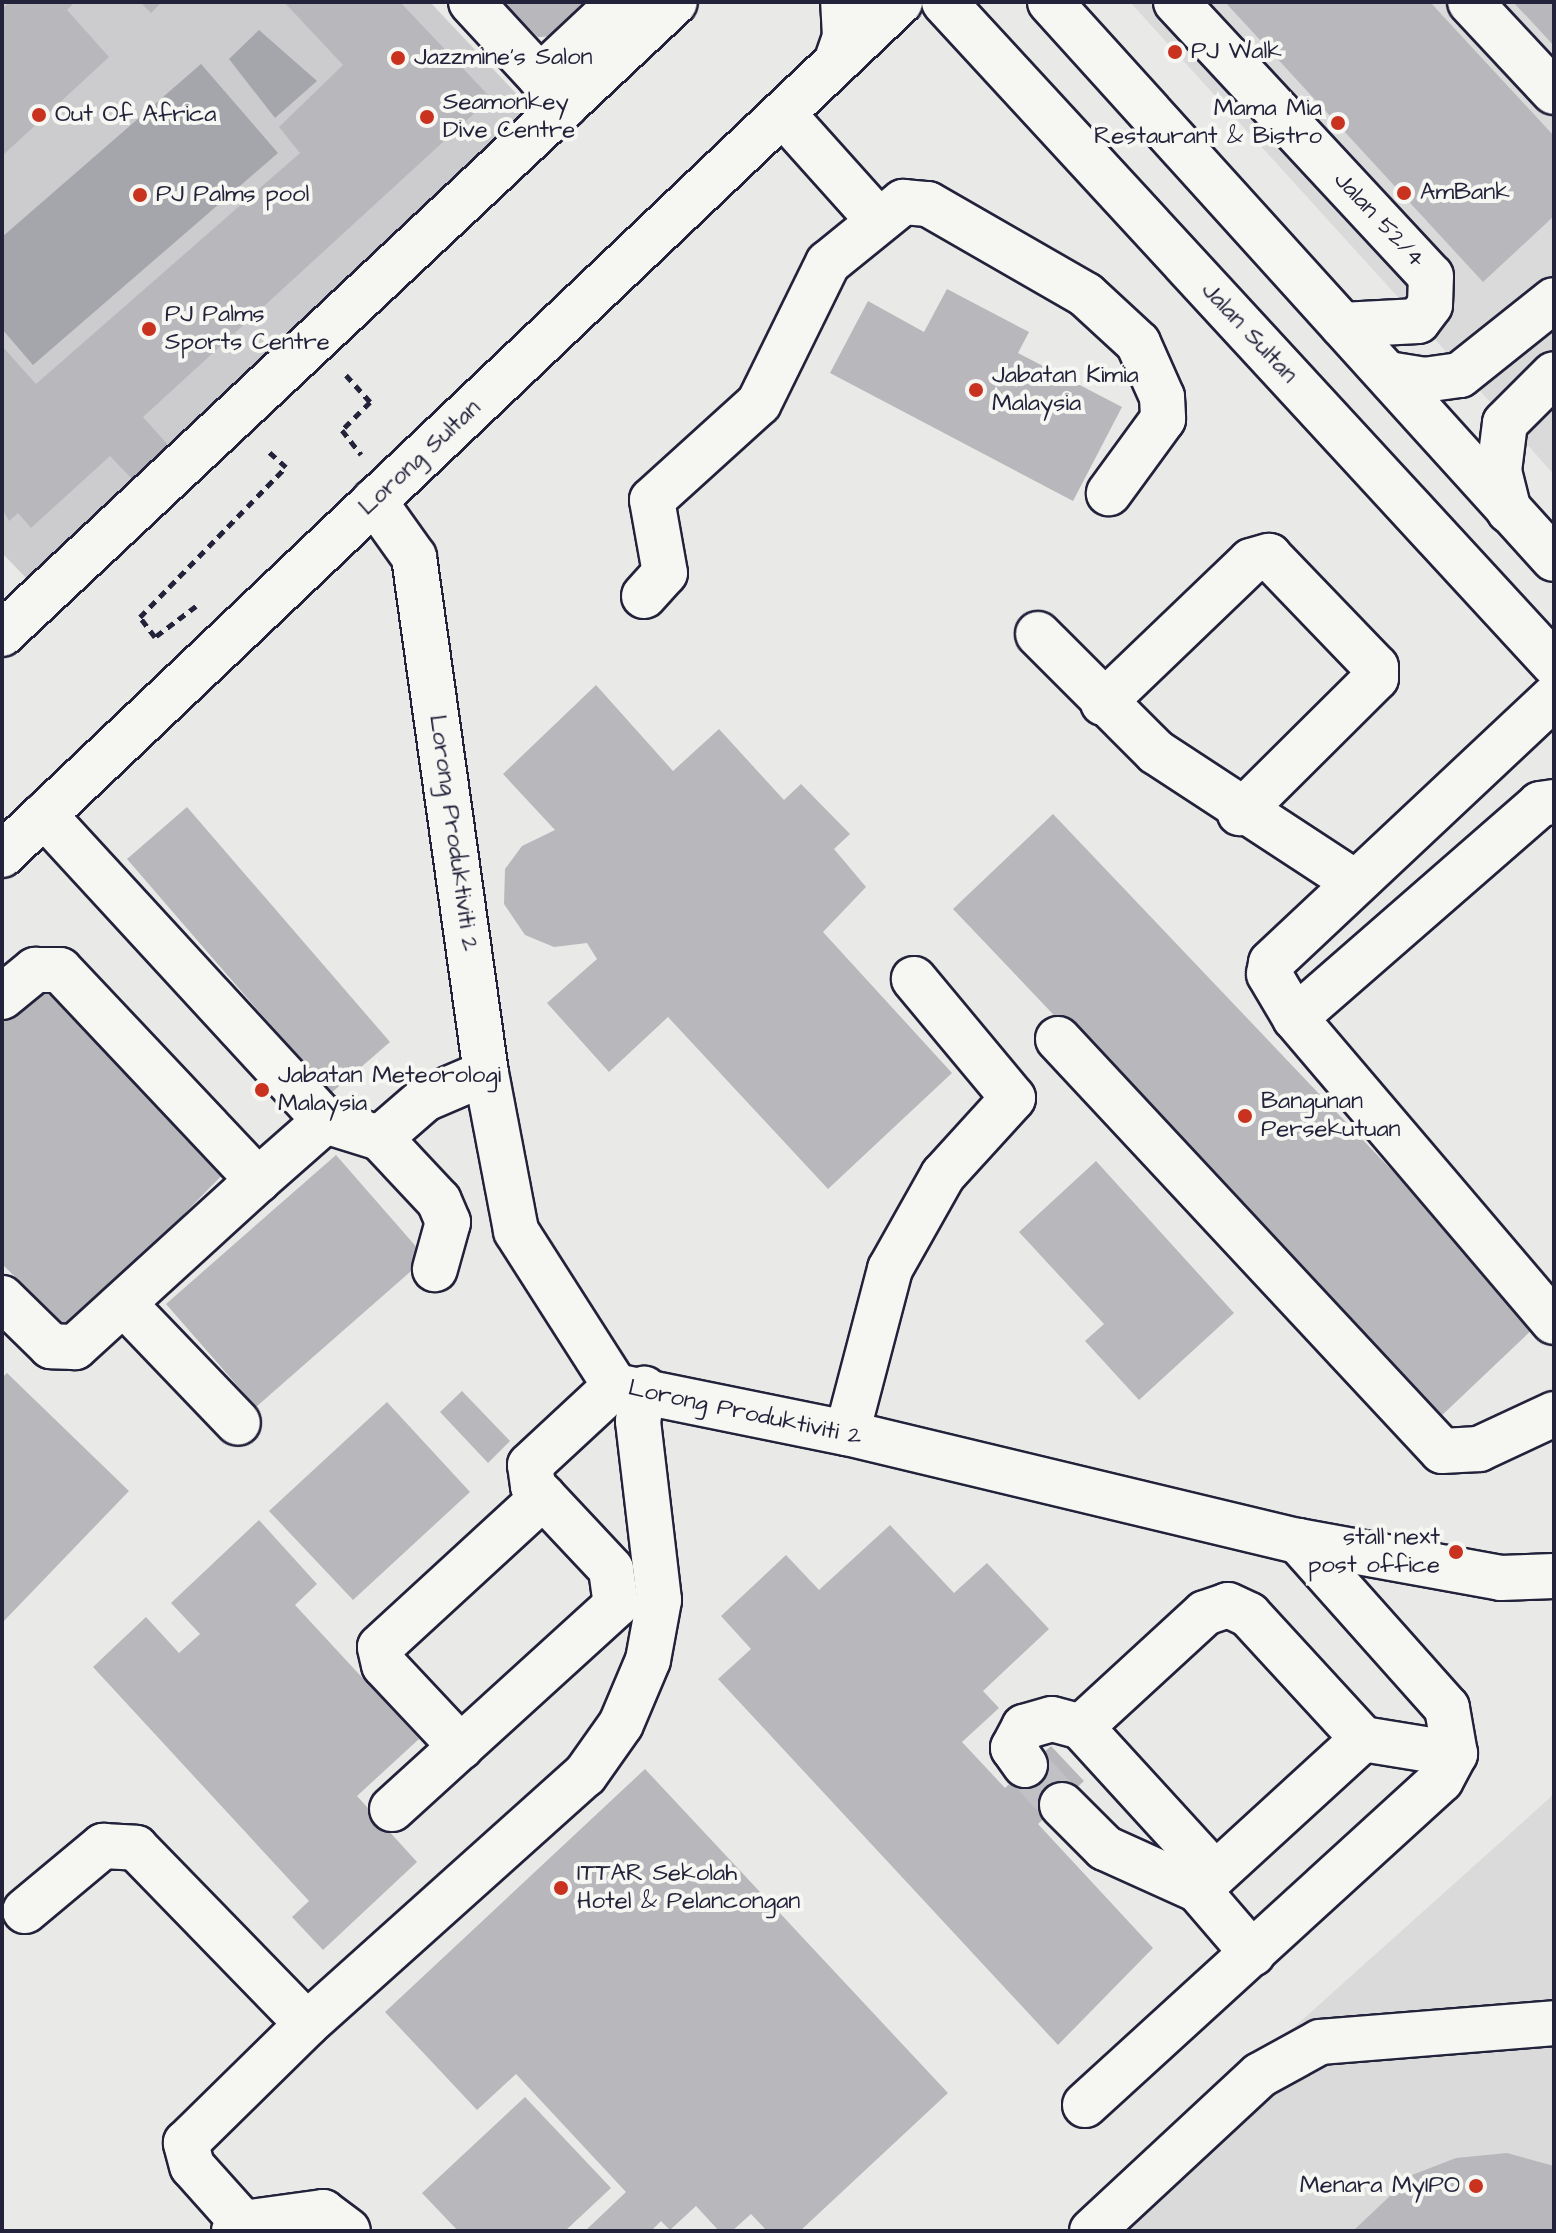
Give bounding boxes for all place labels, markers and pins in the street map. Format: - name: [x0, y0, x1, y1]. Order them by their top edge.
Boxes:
- place label: PJ Walk: [1191, 38, 1282, 66]
- marker: PJ Walk: [1166, 43, 1184, 61]
- place label: Jazzmine's Salon: [414, 44, 592, 72]
- marker: Jazzmine's Salon: [389, 49, 407, 67]
- place label: Seamonkey Dive Centre: [443, 89, 575, 145]
- place label: Mama Mia Restaurant & Bistro: [1094, 95, 1322, 151]
- place label: Out Of Africa: [55, 101, 216, 129]
- marker: Out Of Africa: [30, 106, 48, 124]
- marker: Seamonkey Dive Centre: [418, 108, 436, 126]
- marker: Mama Mia Restaurant & Bistro: [1329, 114, 1347, 132]
- place label: AmBank: [1420, 179, 1510, 207]
- place label: PJ Palms pool: [156, 181, 309, 209]
- marker: AmBank: [1395, 184, 1413, 202]
- marker: PJ Palms pool: [131, 186, 149, 204]
- place label: PJ Palms Sports Centre: [165, 301, 330, 357]
- marker: PJ Palms Sports Centre: [140, 320, 158, 338]
- place label: Jabatan Kimia Malaysia: [992, 362, 1139, 418]
- marker: Jabatan Kimia Malaysia: [967, 381, 985, 399]
- place label: Jabatan Meteorologi Malaysia: [278, 1062, 501, 1118]
- marker: Jabatan Meteorologi Malaysia: [253, 1081, 271, 1099]
- place label: Bangunan Persekutuan: [1261, 1088, 1401, 1144]
- marker: Bangunan Persekutuan: [1236, 1107, 1254, 1125]
- place label: stall next post office: [1308, 1524, 1440, 1580]
- marker: stall next post office: [1447, 1543, 1465, 1561]
- place label: ITTAR Sekolah Hotel & Pelancongan: [577, 1860, 800, 1916]
- marker: ITTAR Sekolah Hotel & Pelancongan: [552, 1879, 570, 1897]
- place label: Menara MyIPO: [1300, 2172, 1460, 2200]
- marker: Menara MyIPO: [1467, 2177, 1485, 2195]

